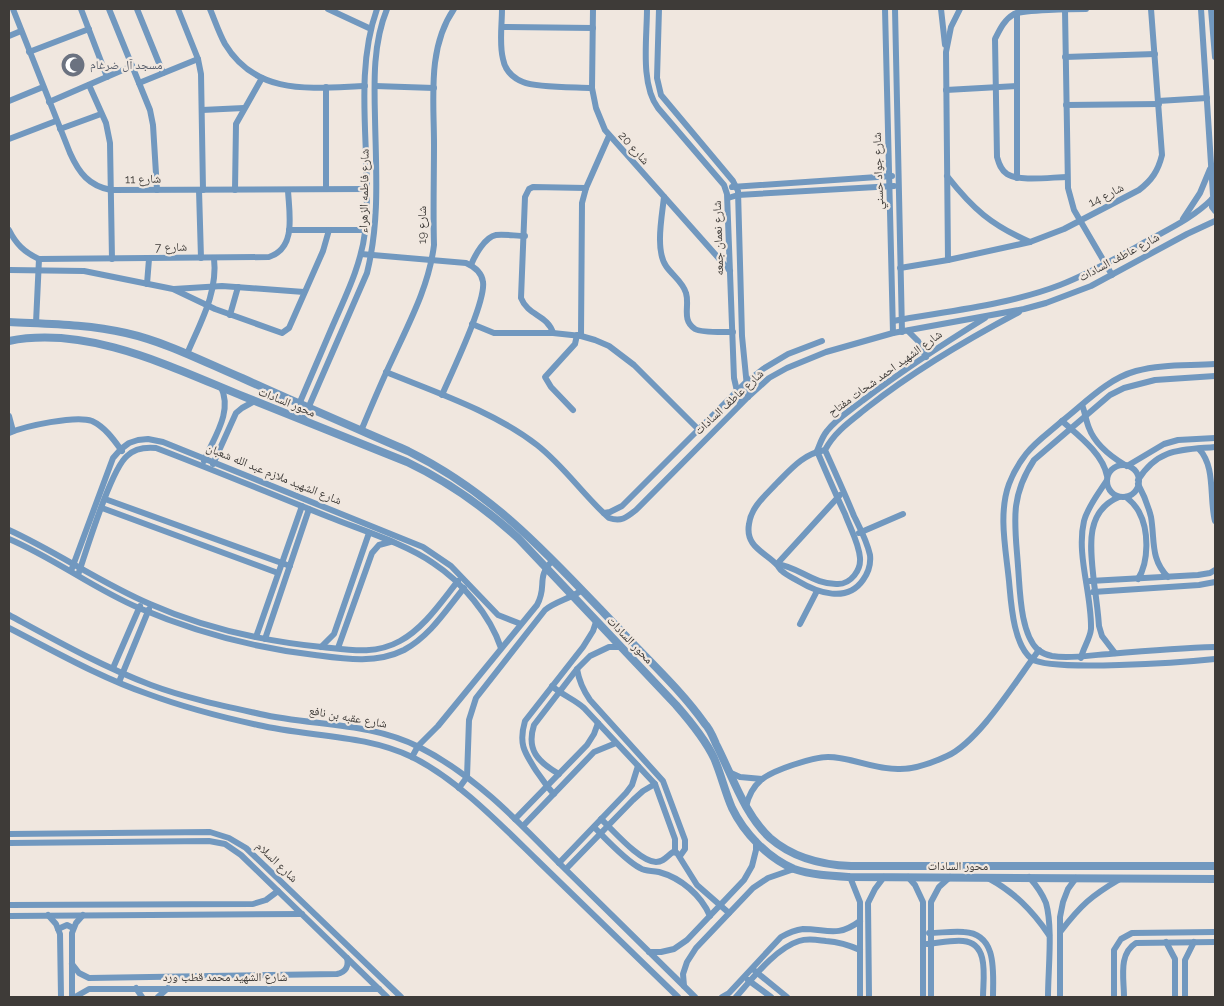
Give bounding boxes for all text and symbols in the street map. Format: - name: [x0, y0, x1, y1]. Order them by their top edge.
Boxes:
- mosque icon: مسجد آل ضرغام: [60, 52, 86, 78]
- place label: مسجد آل ضرغام: [90, 58, 162, 73]
- street label: شارع 20: [615, 129, 652, 168]
- street label: شارع جواد حسني: [870, 132, 889, 210]
- street label: شارع فاطمه الزهراء: [356, 148, 373, 233]
- street label: شارع 11: [125, 172, 161, 187]
- street label: شارع 14: [1086, 180, 1126, 211]
- street label: شارع نعمان جمعه: [710, 200, 727, 276]
- street label: شارع 19: [415, 206, 430, 244]
- street label: شارع عاطف السادات: [1076, 230, 1162, 285]
- street label: شارع 7: [155, 240, 187, 255]
- street label: شارع الشهيد احمد شحات مفتاح: [825, 327, 945, 420]
- street label: شارع عاطف السادات: [692, 366, 767, 438]
- street label: محور السادات: [256, 384, 318, 420]
- street label: شارع الشهيد ملازم عبد الله شعبان: [204, 440, 344, 509]
- street label: محور السادات: [604, 613, 656, 667]
- street label: شارع عقبه بن نافع: [308, 703, 388, 732]
- street label: شارع السلام: [253, 839, 301, 886]
- street label: محور السادات: [928, 859, 988, 873]
- street label: شارع الشهيد محمد قطب ورد: [163, 970, 287, 985]

